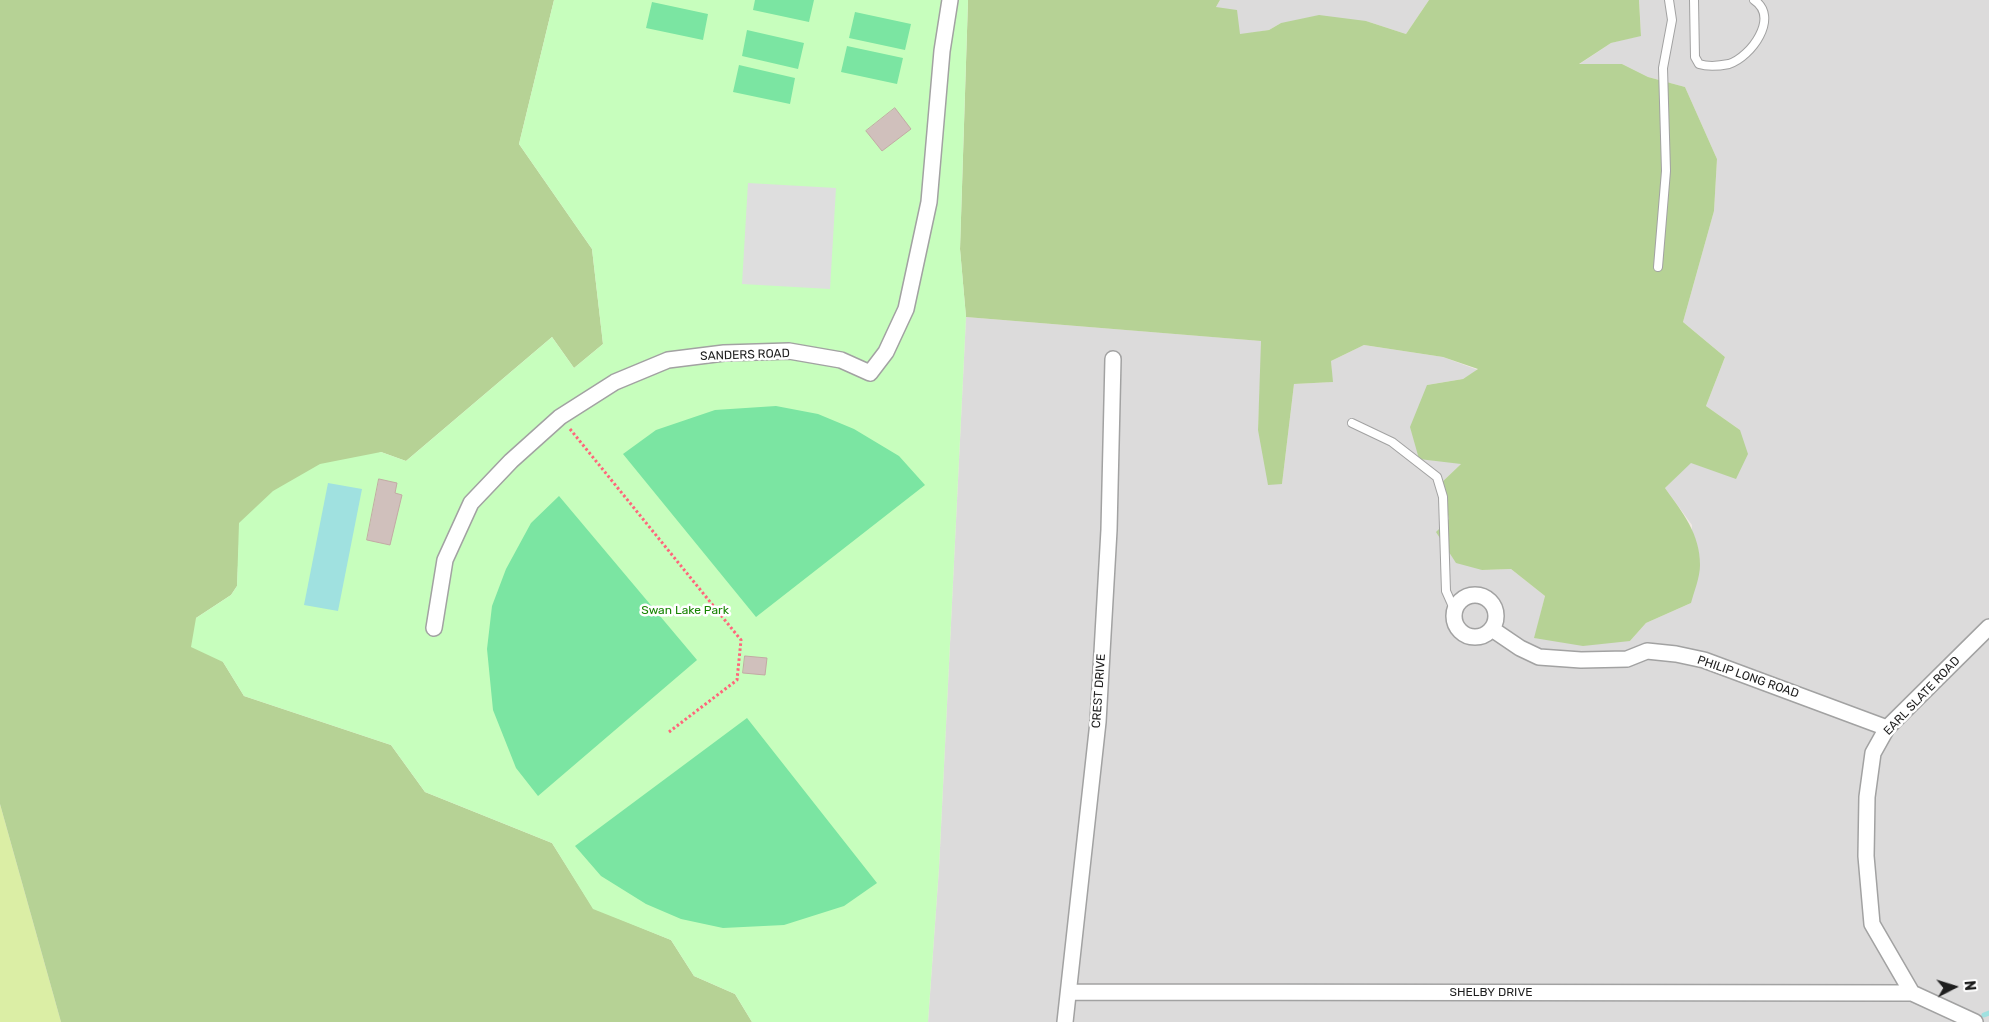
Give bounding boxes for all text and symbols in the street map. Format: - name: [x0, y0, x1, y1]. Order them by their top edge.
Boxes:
- street label: SANDERS ROAD: [700, 346, 790, 364]
- park label: Swan Lake Park: [641, 604, 729, 618]
- street label: CREST DRIVE: [1089, 653, 1109, 729]
- street label: PHILIP LONG ROAD: [1695, 653, 1801, 701]
- street label: EARL SLATE ROAD: [1881, 654, 1963, 738]
- north arrow: [1929, 962, 1979, 1012]
- text: N: [1961, 980, 1978, 991]
- street label: SHELBY DRIVE: [1449, 986, 1533, 1000]

